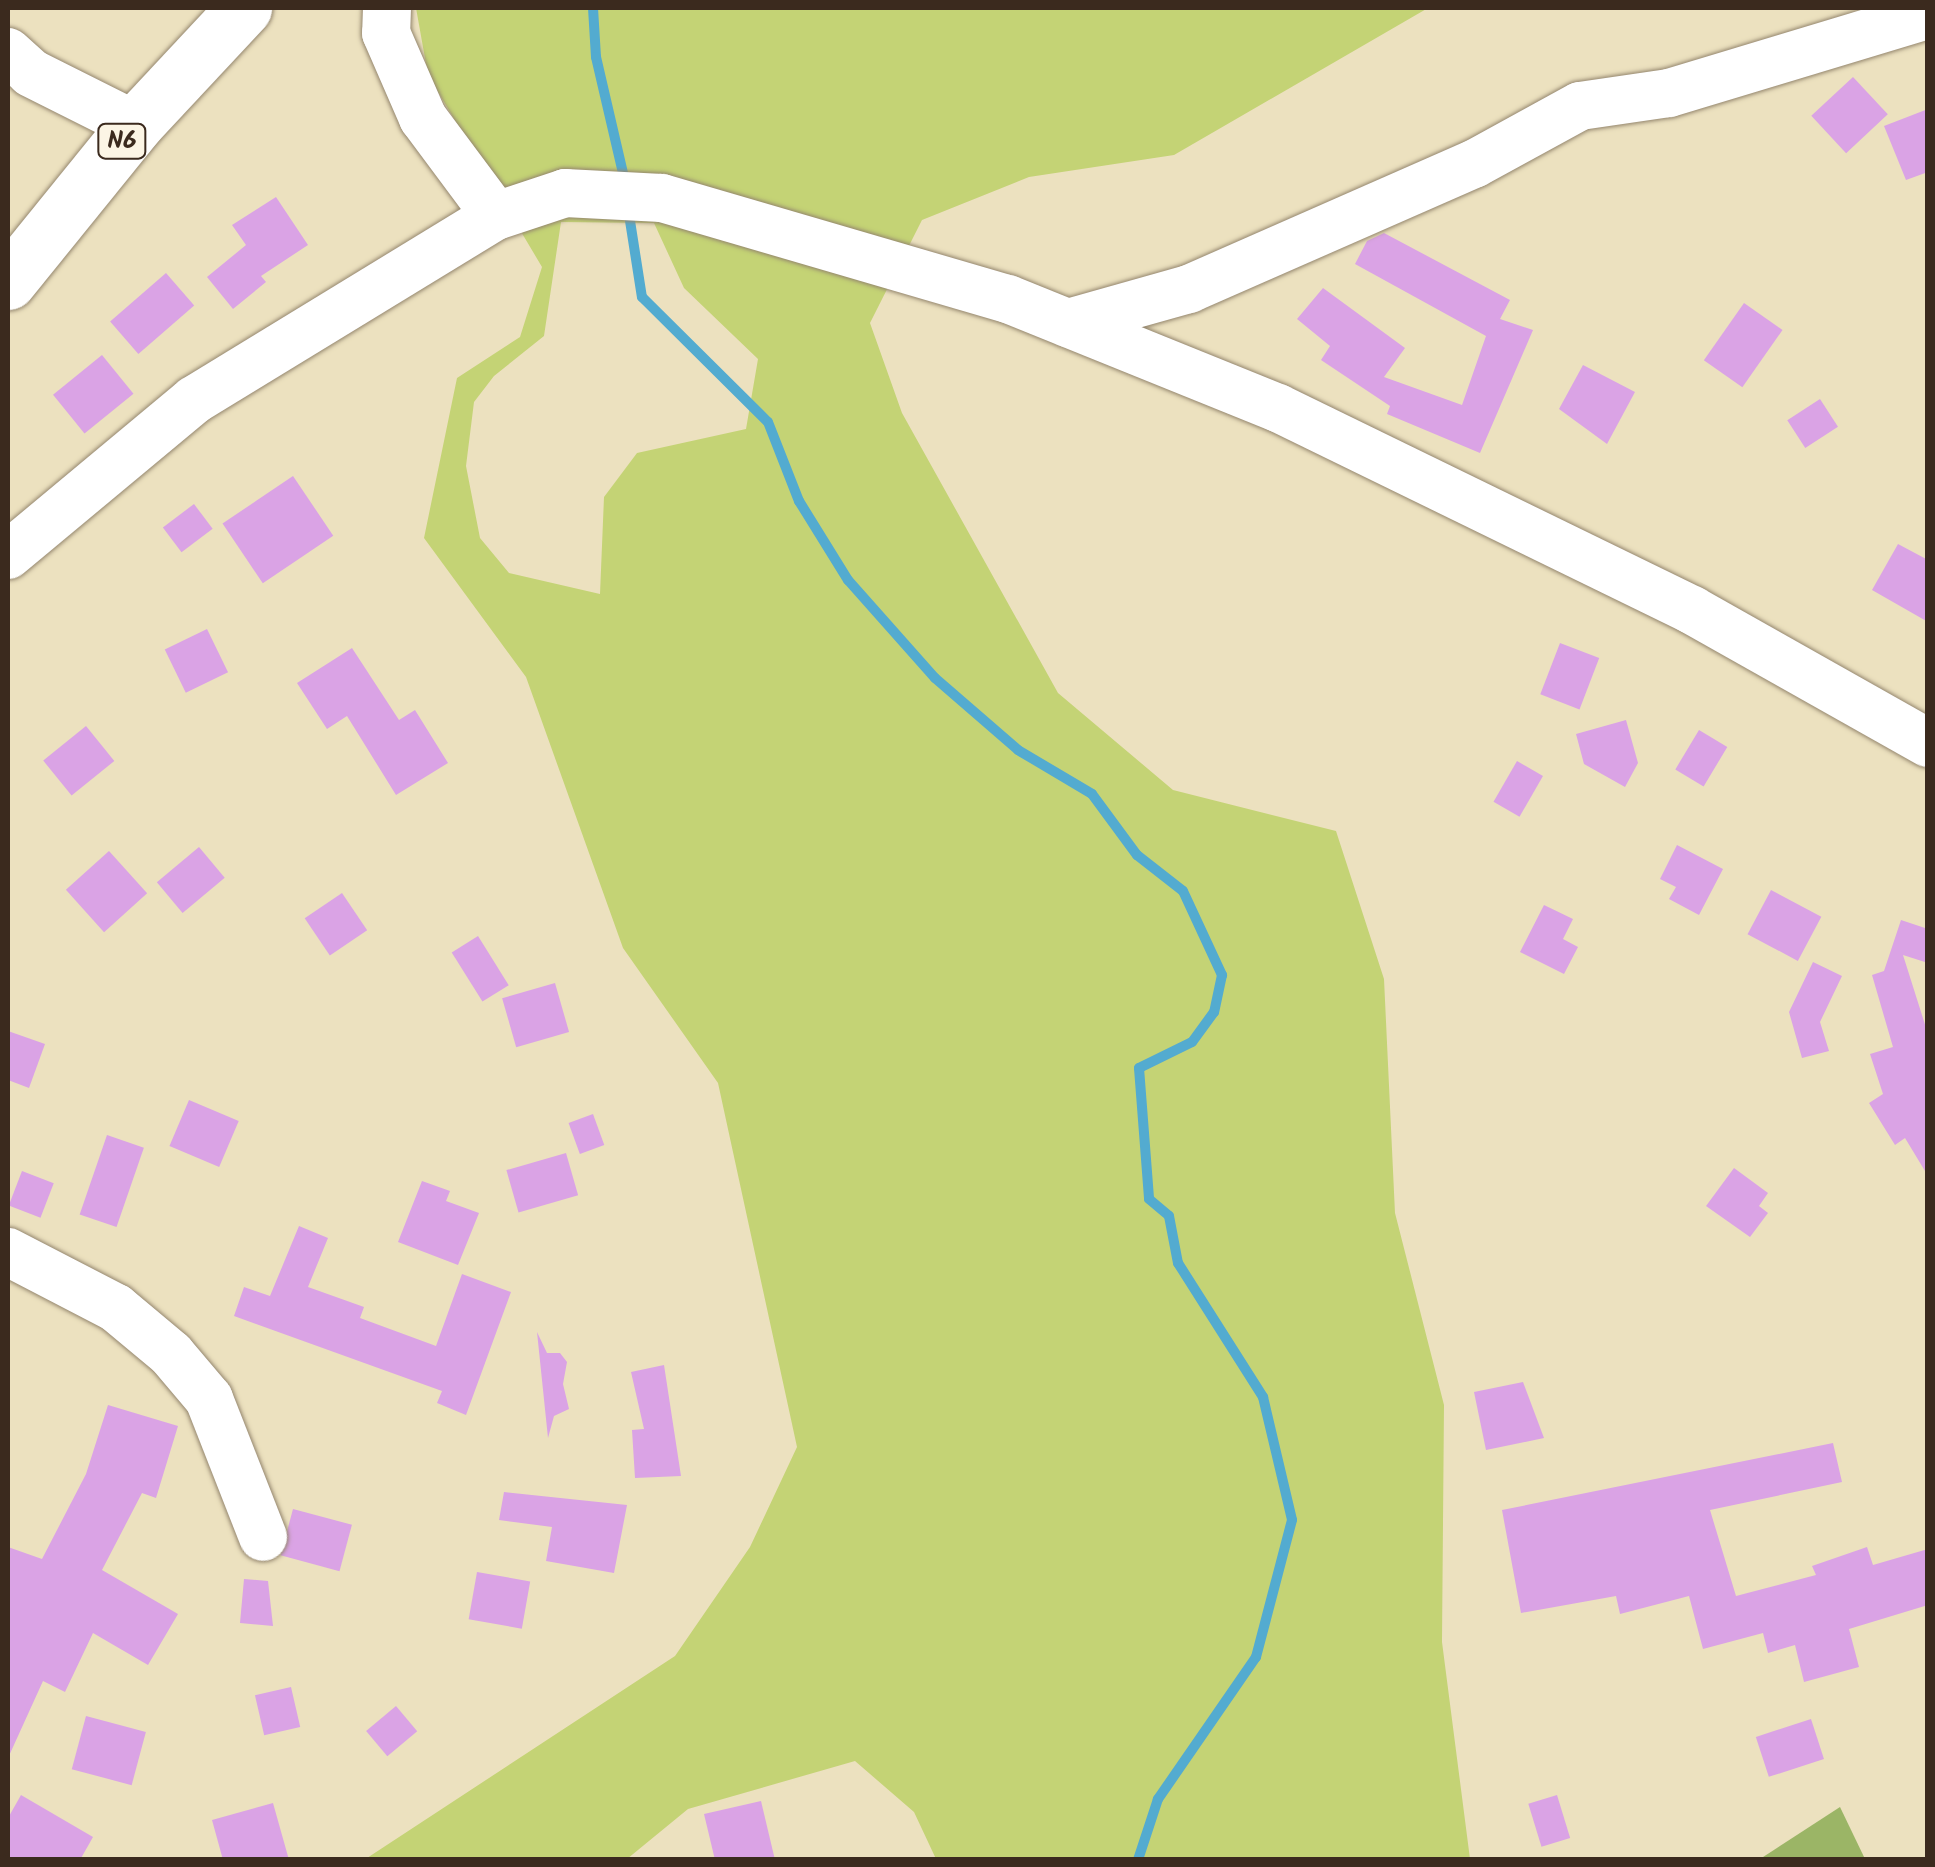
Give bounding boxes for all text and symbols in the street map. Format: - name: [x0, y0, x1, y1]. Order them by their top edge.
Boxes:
- road number: N6: [97, 121, 147, 161]

